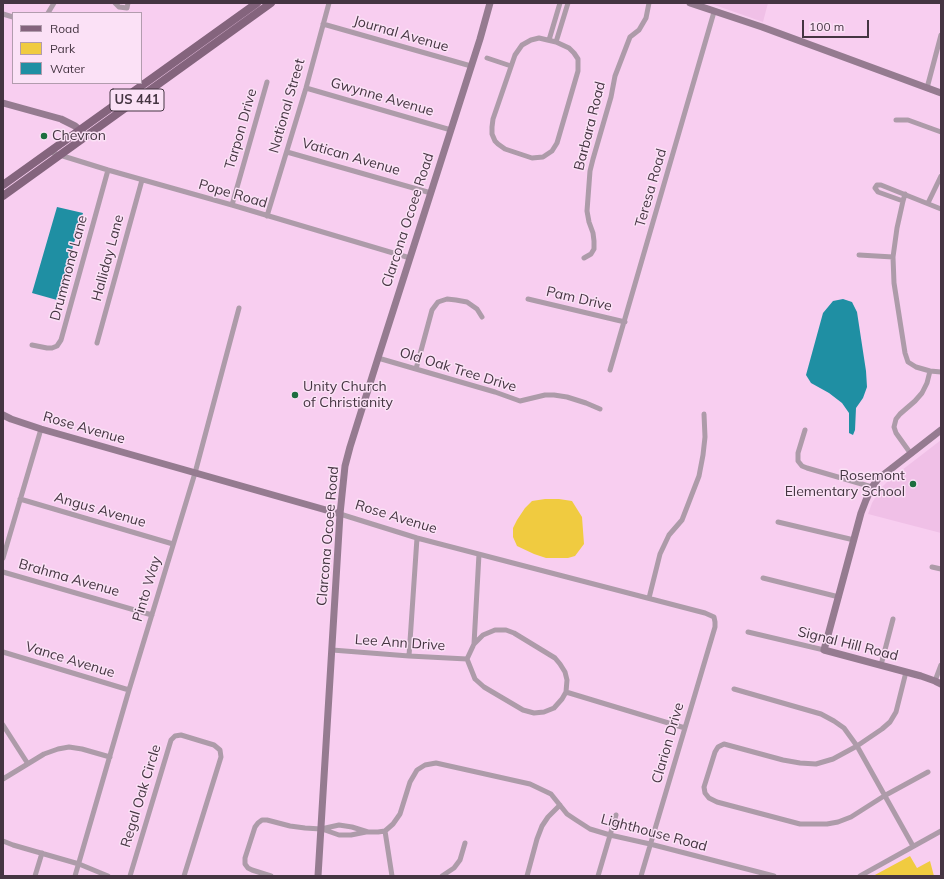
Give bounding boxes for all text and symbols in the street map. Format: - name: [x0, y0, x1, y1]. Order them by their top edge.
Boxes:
- legend: [12, 12, 142, 84]
- street label: Journal Avenue: [352, 12, 450, 56]
- scale bar: [804, 12, 871, 38]
- text: 100 m: [809, 19, 844, 34]
- text: Road: [50, 21, 79, 36]
- text: Park: [50, 41, 75, 56]
- street label: National Street: [266, 57, 308, 155]
- text: Water: [50, 61, 85, 76]
- street label: Gwynne Avenue: [329, 74, 435, 120]
- street label: Barbara Road: [571, 80, 609, 172]
- street label: Tarpon Drive: [221, 87, 261, 171]
- road number: US 441: [110, 89, 164, 111]
- place label: Chevron: [52, 128, 106, 144]
- marker: Chevron: [39, 131, 49, 141]
- street label: Vatican Avenue: [300, 135, 402, 179]
- street label: Teresa Road: [632, 147, 670, 229]
- street label: Clarcona Ocoee Road: [378, 151, 438, 289]
- street label: Pope Road: [197, 176, 269, 212]
- street label: Halliday Lane: [88, 213, 128, 303]
- street label: Drummond Lane: [47, 214, 91, 322]
- street label: Pam Drive: [544, 283, 614, 315]
- street label: Old Oak Tree Drive: [398, 344, 518, 396]
- place label: Unity Church of Christianity: [303, 379, 393, 412]
- marker: Unity Church of Christianity: [290, 390, 300, 400]
- street label: Rose Avenue: [41, 408, 127, 448]
- street label: Clarcona Ocoee Road: [314, 465, 342, 607]
- place label: Rosemont Elementary School: [785, 468, 905, 500]
- marker: Rosemont Elementary School: [908, 479, 918, 489]
- street label: Angus Avenue: [52, 489, 148, 531]
- street label: Rose Avenue: [353, 497, 439, 537]
- street label: Pinto Way: [129, 554, 165, 624]
- street label: Brahma Avenue: [17, 556, 121, 600]
- street label: Signal Hill Road: [796, 623, 900, 665]
- street label: Lee Ann Drive: [354, 631, 446, 655]
- street label: Vance Avenue: [23, 638, 117, 682]
- street label: Clarion Drive: [648, 701, 688, 785]
- street label: Regal Oak Circle: [117, 742, 165, 850]
- street label: Lighthouse Road: [599, 811, 709, 855]

